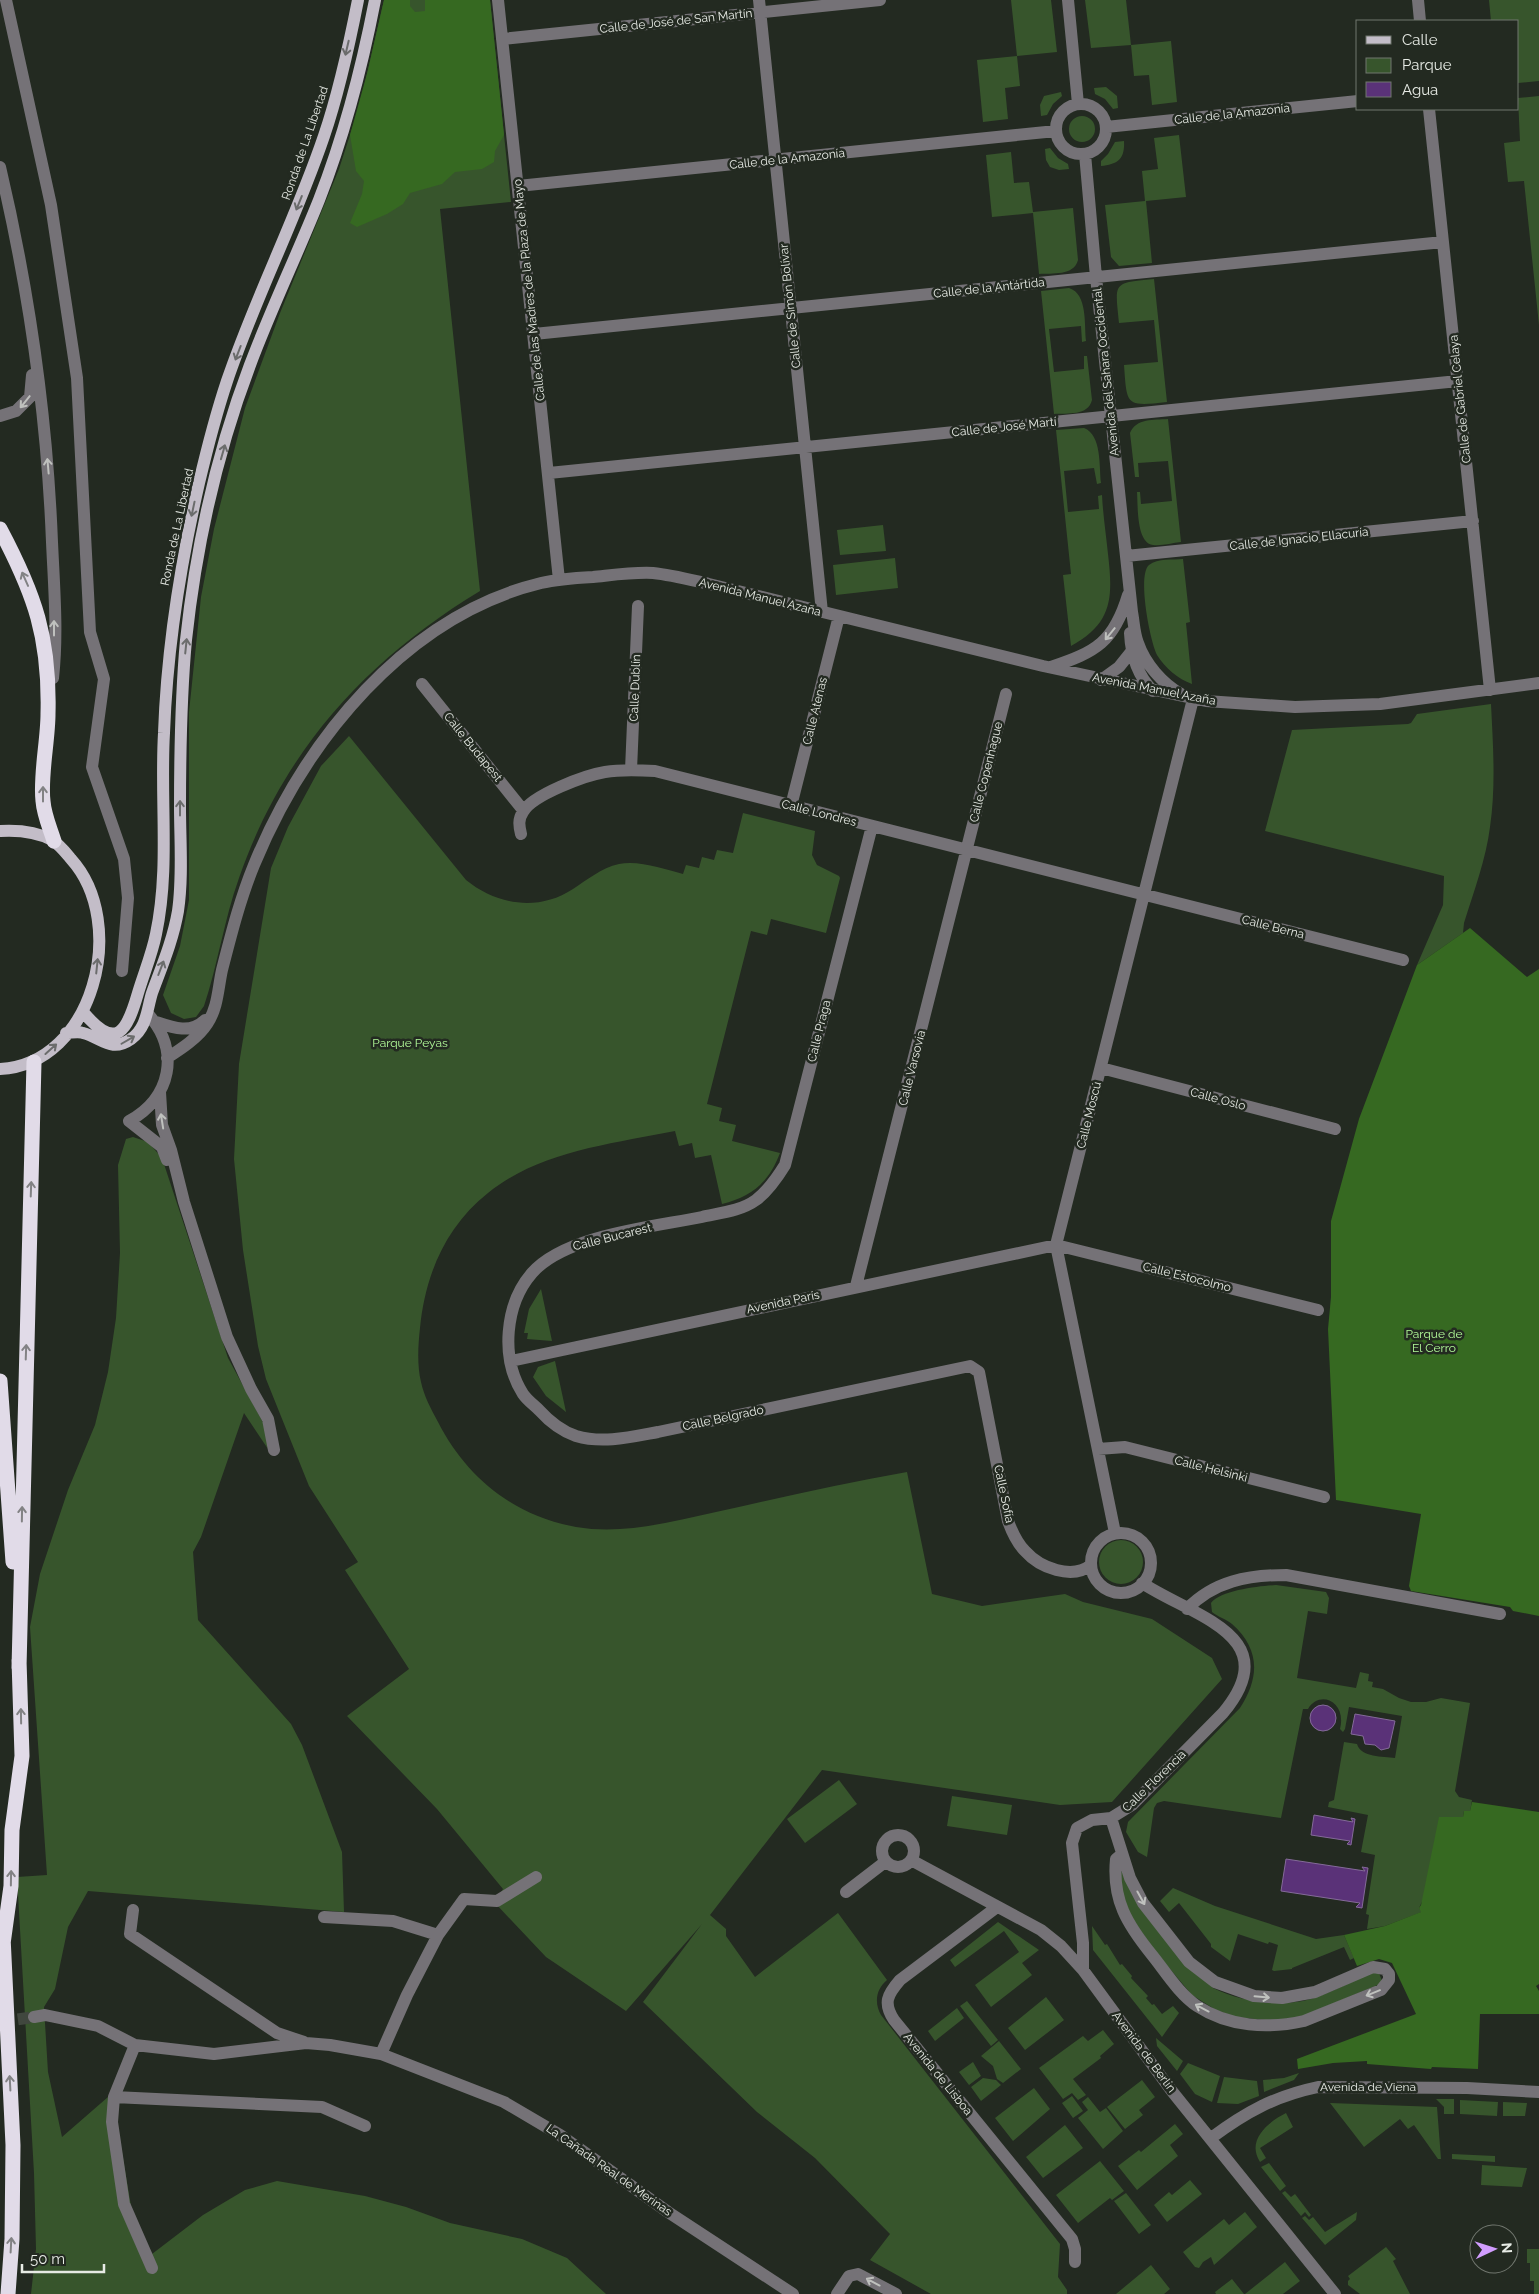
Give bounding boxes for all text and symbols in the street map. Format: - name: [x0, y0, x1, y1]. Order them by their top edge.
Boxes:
- street label: Calle de José de San Martín: [599, 6, 753, 36]
- legend: [1356, 20, 1519, 110]
- text: Calle: [1402, 31, 1438, 49]
- one-way arrow: [342, 39, 351, 55]
- text: Parque: [1402, 56, 1452, 74]
- text: Agua: [1402, 81, 1438, 99]
- street label: Ronda de La Libertad: [279, 84, 331, 202]
- street label: Calle de la Amazonía: [1173, 101, 1291, 127]
- street label: Calle de la Amazonía: [728, 146, 846, 172]
- street label: Calle de las Madres de la Plaza de Mayo: [510, 178, 548, 402]
- one-way arrow: [294, 195, 304, 210]
- street label: Calle de Simón Bolívar: [776, 242, 804, 369]
- street label: Calle de la Antártida: [933, 275, 1045, 301]
- street label: Avenida del Sahara Occidental: [1090, 286, 1122, 457]
- street label: Calle de Gabriel Celaya: [1446, 334, 1474, 464]
- one-way arrow: [232, 345, 242, 360]
- one-way arrow: [20, 395, 31, 408]
- street label: Calle de José Martí: [951, 415, 1057, 439]
- one-way arrow: [219, 444, 228, 460]
- one-way arrow: [43, 458, 53, 474]
- street label: Ronda de La Libertad: [158, 467, 196, 587]
- one-way arrow: [188, 501, 197, 517]
- street label: Calle de Ignacio Ellacuría: [1229, 525, 1369, 553]
- one-way arrow: [19, 572, 29, 587]
- street label: Avenida Manuel Azaña: [697, 575, 823, 619]
- one-way arrow: [50, 621, 59, 637]
- one-way arrow: [1104, 628, 1115, 641]
- one-way arrow: [181, 638, 191, 654]
- street label: Calle Dublín: [627, 654, 643, 722]
- street label: Avenida Manuel Azaña: [1091, 670, 1217, 708]
- street label: Calle Atenas: [800, 676, 830, 746]
- street label: Calle Budapest: [441, 710, 505, 784]
- street label: Calle Copenhague: [967, 720, 1005, 824]
- one-way arrow: [38, 786, 48, 802]
- street label: Calle Londres: [780, 797, 858, 829]
- one-way arrow: [175, 800, 185, 816]
- street label: Calle Berna: [1240, 912, 1306, 942]
- one-way arrow: [92, 958, 102, 974]
- one-way arrow: [157, 961, 166, 976]
- street label: Calle Praga: [805, 998, 833, 1064]
- street label: Calle Varsovia: [896, 1029, 928, 1107]
- one-way arrow: [121, 1034, 135, 1045]
- park label: Parque Peyas: [372, 1036, 448, 1050]
- one-way arrow: [45, 1043, 58, 1055]
- street label: Calle Moscú: [1074, 1080, 1104, 1150]
- street label: Calle Oslo: [1189, 1085, 1247, 1113]
- one-way arrow: [157, 1114, 167, 1130]
- one-way arrow: [26, 1182, 35, 1198]
- street label: Calle Bucarest: [571, 1220, 653, 1254]
- street label: Calle Estocolmo: [1141, 1259, 1233, 1295]
- street label: Avenida París: [745, 1287, 821, 1317]
- park label: Parque de El Cerro: [1405, 1327, 1463, 1355]
- one-way arrow: [22, 1344, 31, 1360]
- street label: Calle Belgrado: [681, 1403, 765, 1433]
- street label: Calle Helsinki: [1173, 1453, 1249, 1485]
- street label: Calle Sofía: [991, 1464, 1017, 1524]
- one-way arrow: [17, 1506, 27, 1522]
- one-way arrow: [16, 1709, 25, 1725]
- street label: Calle Florencia: [1119, 1747, 1189, 1815]
- one-way arrow: [6, 1871, 16, 1887]
- one-way arrow: [1136, 1891, 1146, 1906]
- one-way arrow: [1366, 1989, 1381, 1998]
- one-way arrow: [1254, 1992, 1270, 2002]
- one-way arrow: [1195, 2003, 1210, 2013]
- street label: Avenida de Berlín: [1109, 2009, 1179, 2095]
- street label: Avenida de Lisboa: [901, 2030, 975, 2118]
- one-way arrow: [5, 2075, 14, 2091]
- street label: Avenida de Viena: [1320, 2080, 1416, 2094]
- street label: La Cañada Real de Merinas: [543, 2121, 675, 2219]
- north arrow: [1469, 2224, 1519, 2274]
- one-way arrow: [7, 2238, 16, 2254]
- scale bar: [22, 2242, 105, 2274]
- text: N: [1499, 2242, 1515, 2254]
- text: 50 m: [30, 2250, 65, 2268]
- one-way arrow: [866, 2277, 881, 2286]

